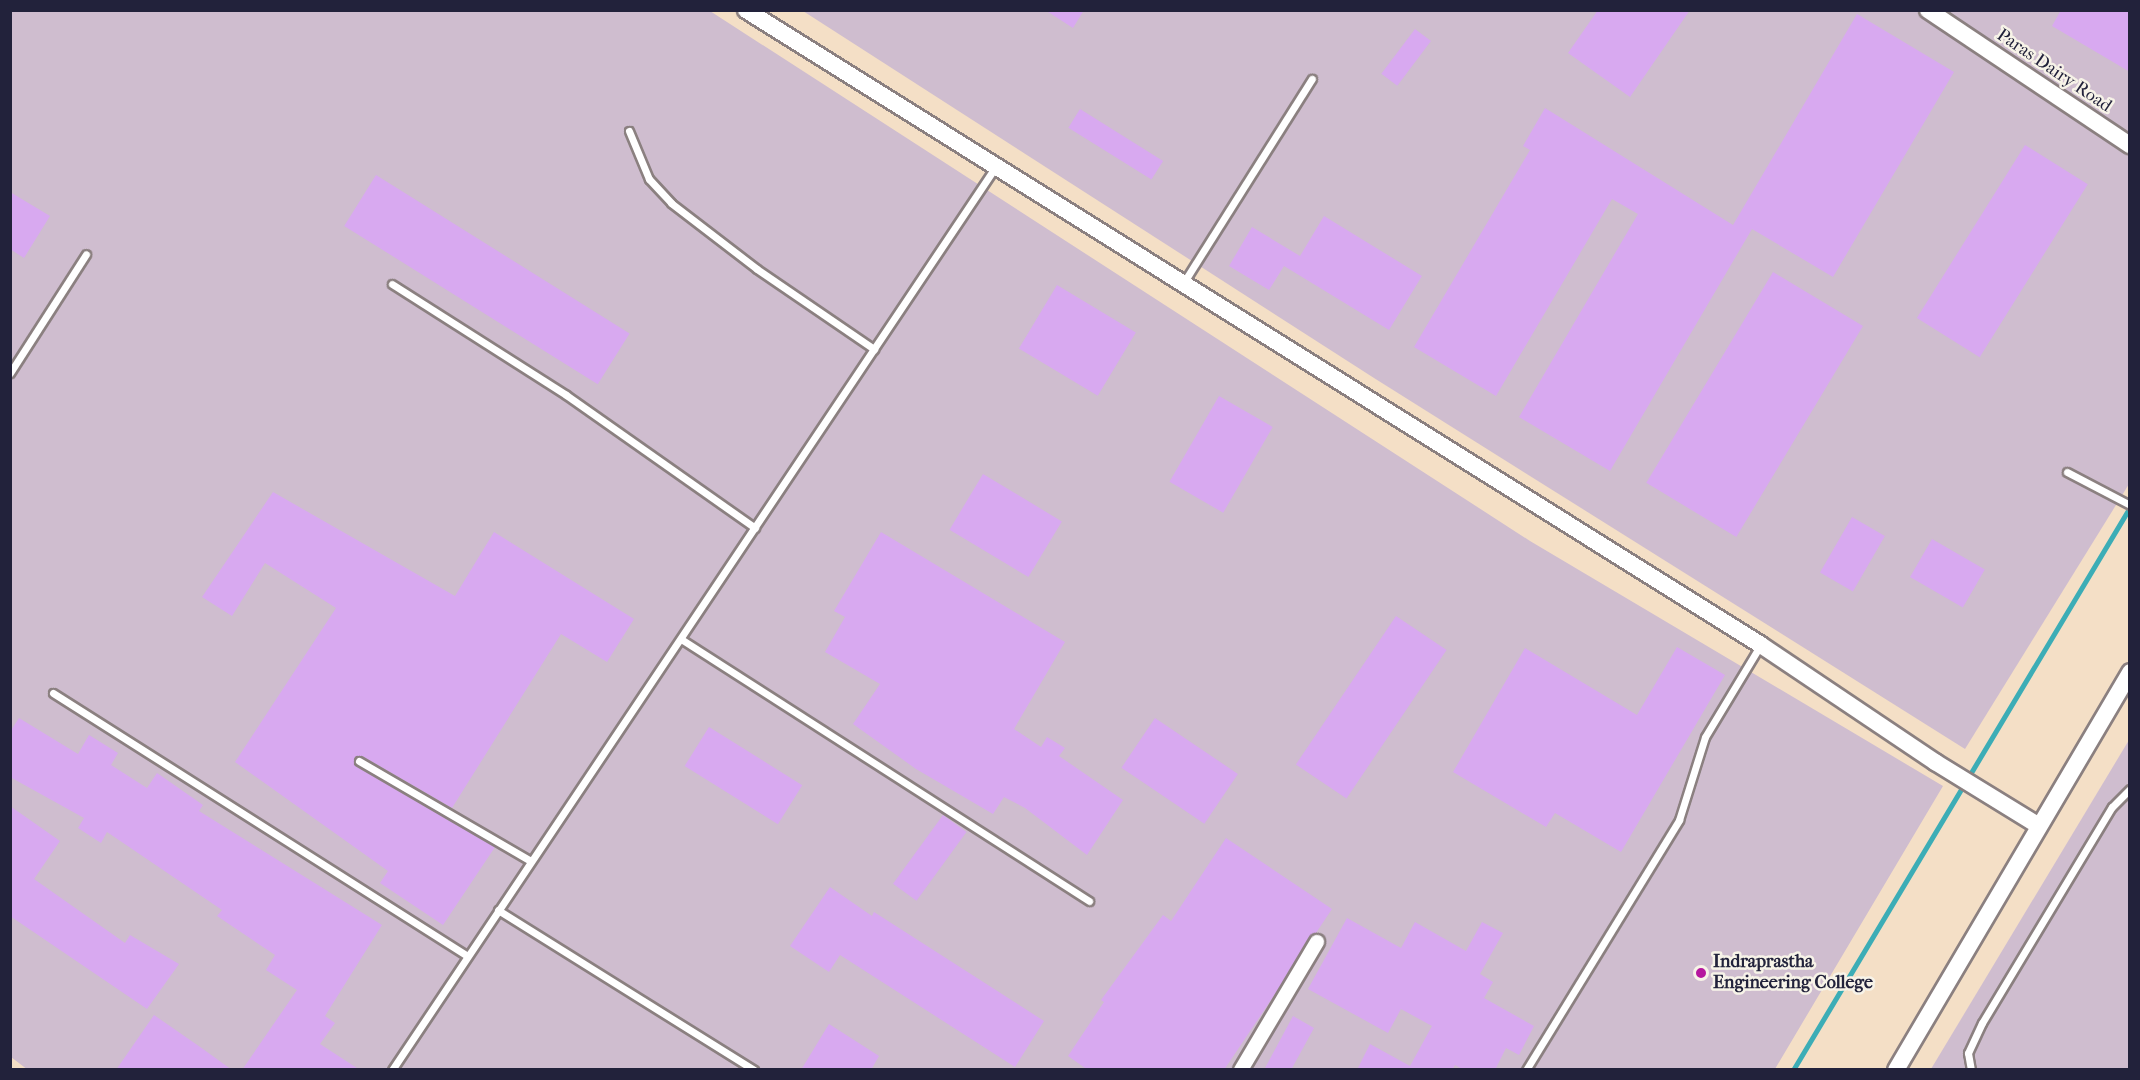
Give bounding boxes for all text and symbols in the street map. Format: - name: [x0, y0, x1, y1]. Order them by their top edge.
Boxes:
- street label: Paras Dairy Road: [1992, 25, 2116, 117]
- place label: Indraprastha Engineering College: [1713, 952, 1873, 994]
- marker: Indraprastha Engineering College: [1694, 966, 1708, 980]

